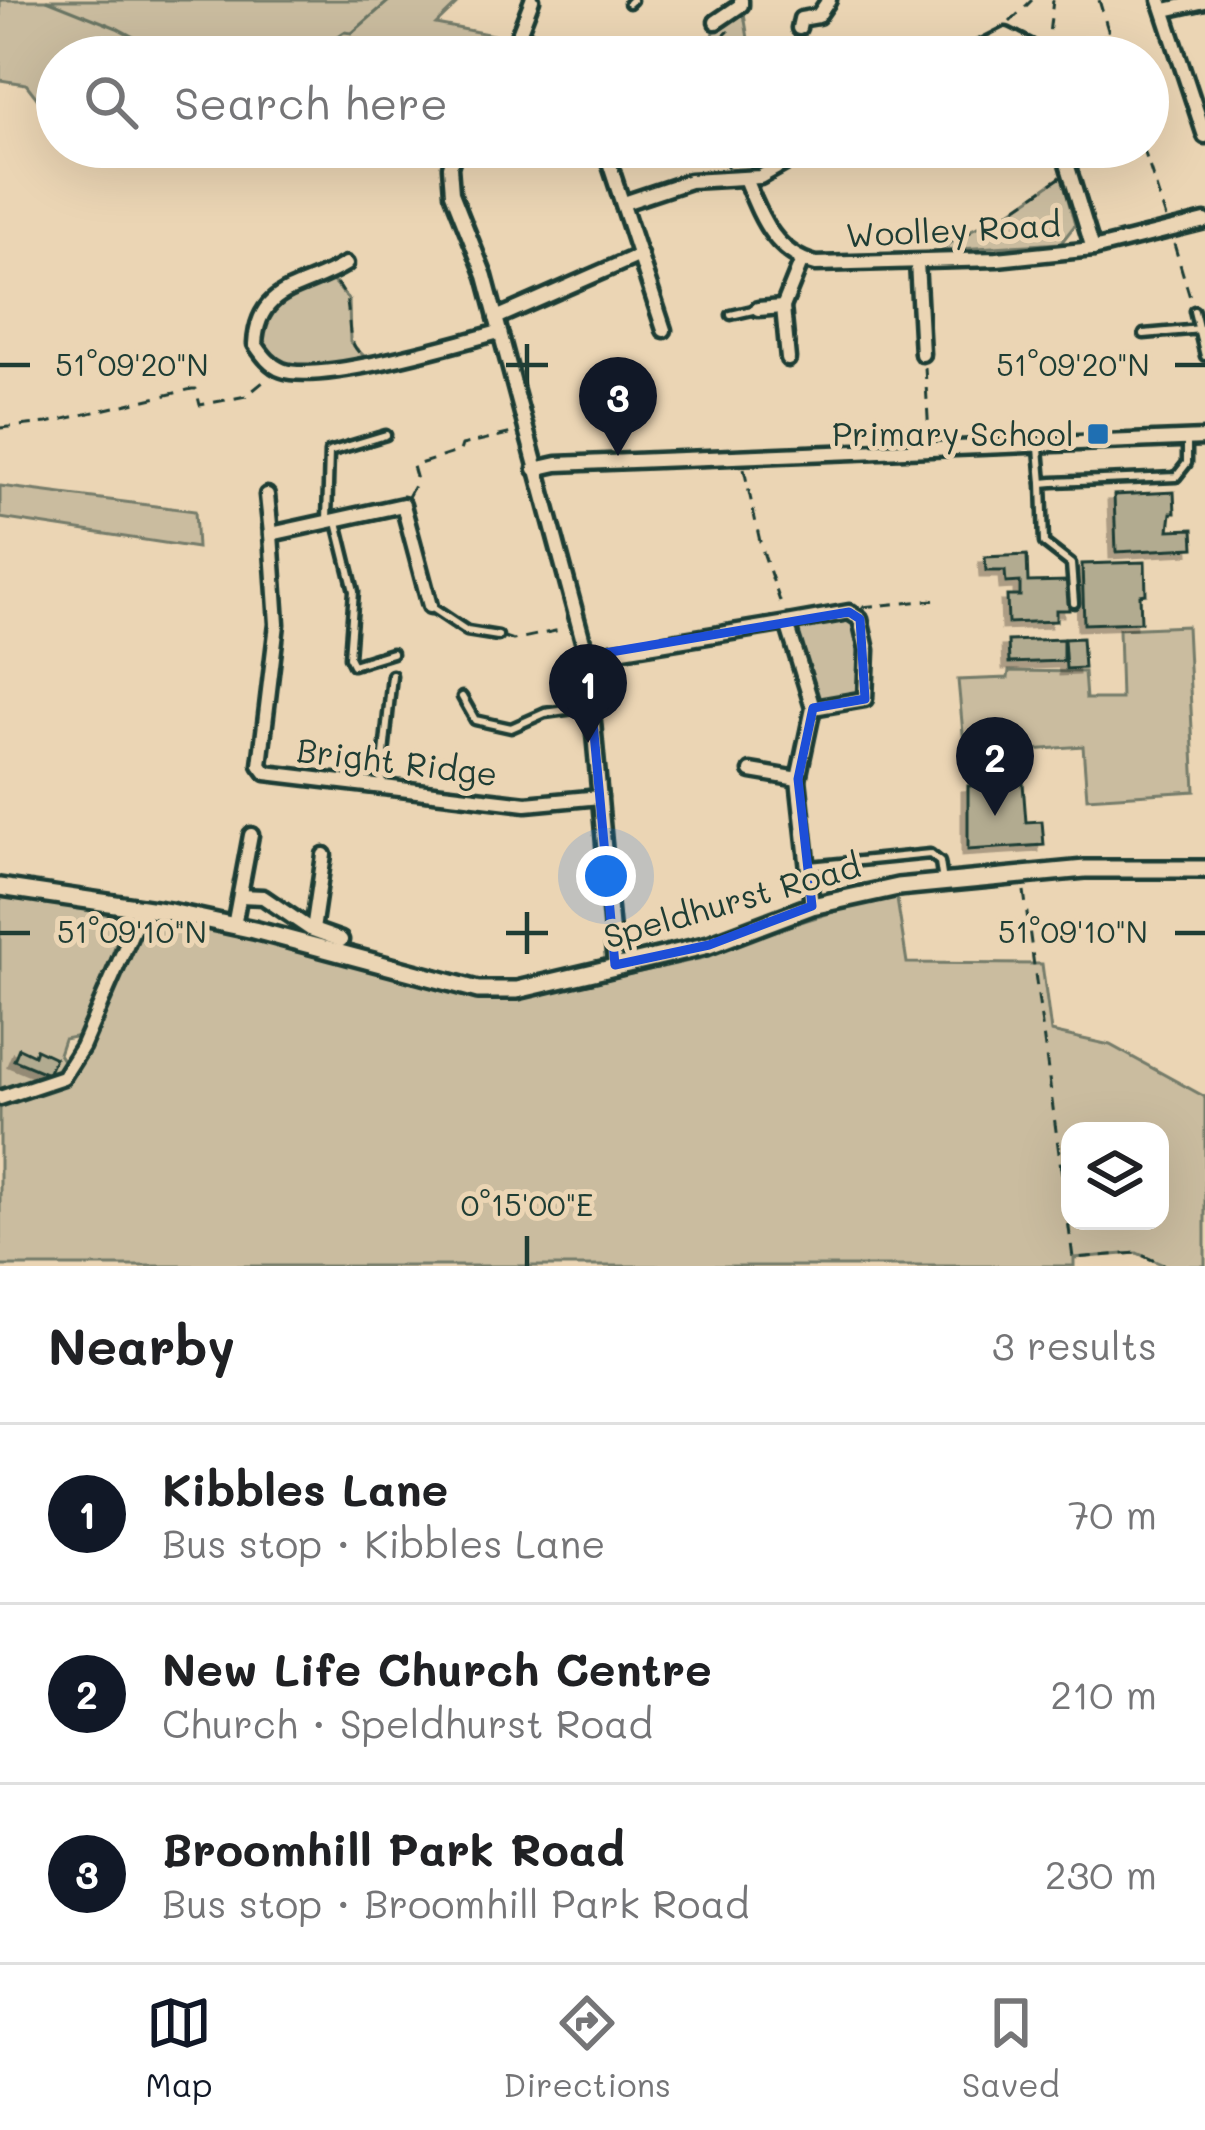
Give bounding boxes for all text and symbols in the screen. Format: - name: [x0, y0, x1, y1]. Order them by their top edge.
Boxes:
- search box: [36, 36, 1169, 168]
- icon: search: [78, 69, 144, 135]
- text: Search here: [174, 73, 448, 131]
- street label: Woolley Road: [844, 201, 1062, 257]
- text: 51°09'20"N: [55, 344, 209, 384]
- text: 51°09'20"N: [996, 344, 1150, 384]
- pin: 3: [579, 357, 657, 456]
- place label: Primary School: [832, 411, 1074, 455]
- marker: Primary School: [1085, 421, 1111, 447]
- pin: 1: [549, 644, 627, 743]
- pin: 2: [956, 717, 1034, 816]
- street label: Bright Ridge: [294, 727, 500, 794]
- street label: Speldhurst Road: [598, 842, 865, 957]
- your location: [576, 846, 636, 906]
- text: 51°09'10"N: [57, 911, 207, 951]
- text: 51°09'10"N: [998, 911, 1148, 951]
- map controls: [1061, 1122, 1169, 1230]
- button: layers: [1061, 1122, 1169, 1230]
- text: 0°15'00"E: [461, 1184, 593, 1224]
- text: Nearby: [48, 1311, 235, 1378]
- text: 3 results: [992, 1319, 1157, 1370]
- text: Kibbles Lane: [162, 1459, 448, 1517]
- text: 1: [78, 1488, 96, 1539]
- text: 70 m: [1068, 1488, 1157, 1539]
- text: Bus stop · Kibbles Lane: [162, 1517, 605, 1568]
- text: New Life Church Centre: [162, 1639, 712, 1697]
- text: 2: [76, 1668, 98, 1719]
- text: 210 m: [1050, 1668, 1157, 1719]
- text: Church · Speldhurst Road: [162, 1697, 653, 1748]
- text: Broomhill Park Road: [162, 1819, 625, 1877]
- text: 3: [75, 1848, 99, 1899]
- text: 230 m: [1045, 1848, 1157, 1899]
- text: Bus stop · Broomhill Park Road: [162, 1877, 749, 1928]
- tab: Map: [145, 1990, 213, 2105]
- tab: Directions: [503, 1990, 671, 2105]
- tab: Saved: [962, 1990, 1060, 2105]

